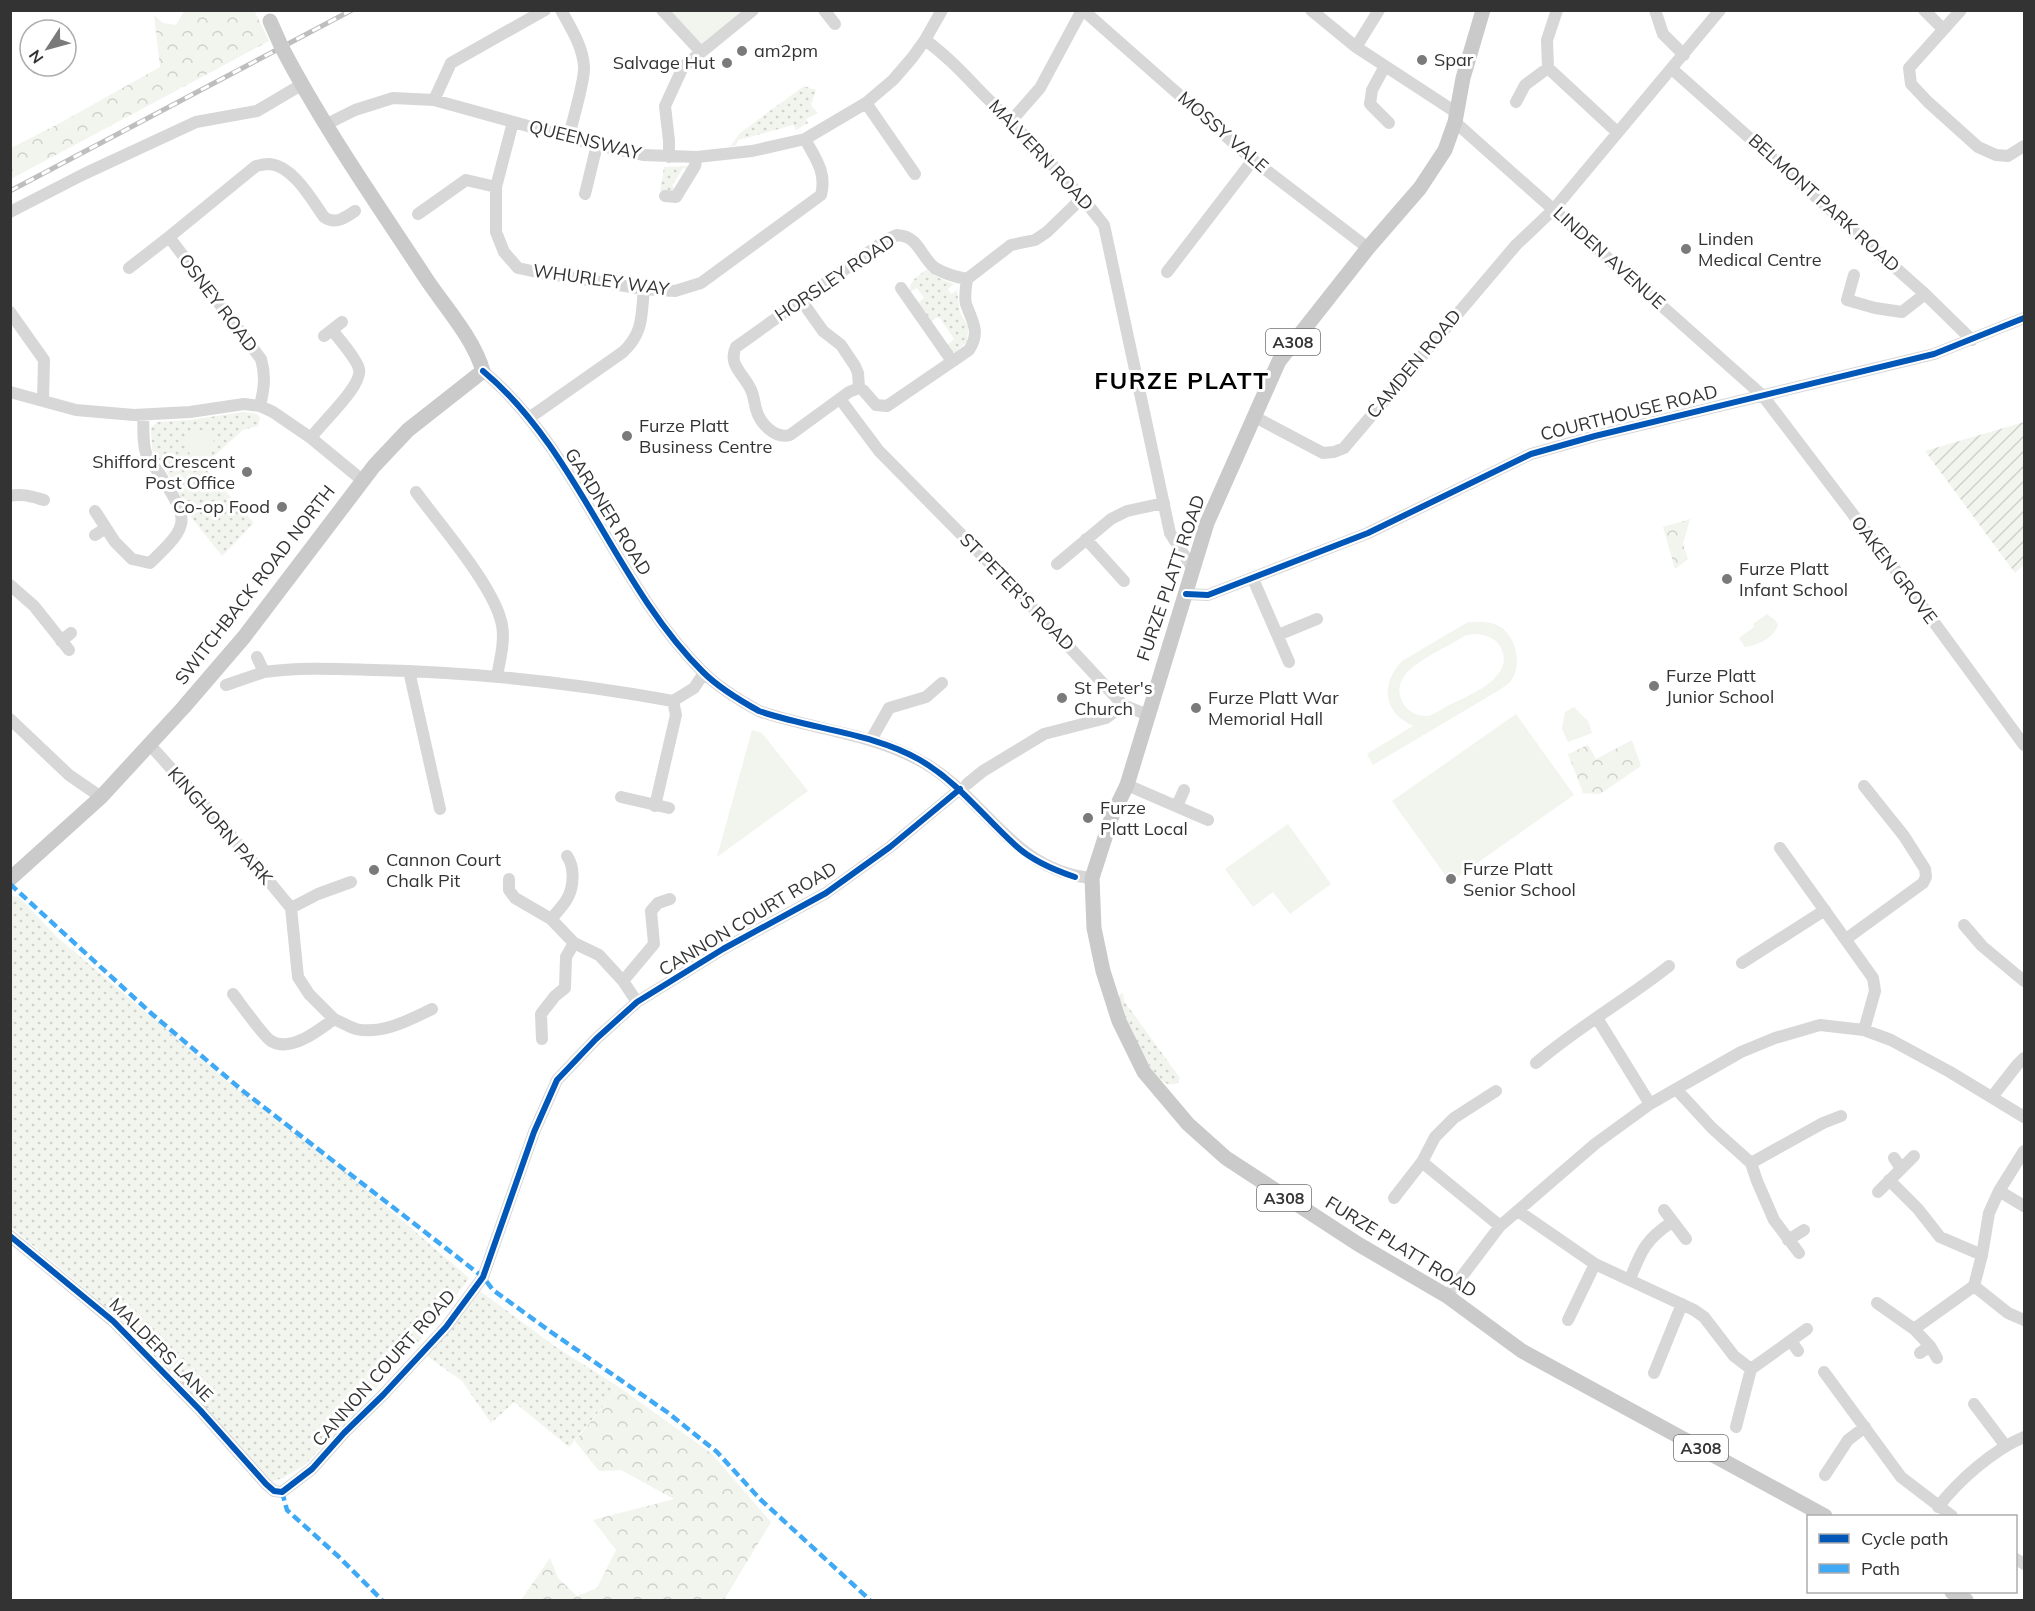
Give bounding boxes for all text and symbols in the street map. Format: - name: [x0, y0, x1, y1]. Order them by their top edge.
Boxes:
- north arrow: [18, 18, 78, 78]
- place label: am2pm: [754, 39, 818, 62]
- marker: am2pm: [735, 44, 749, 58]
- text: N: [24, 46, 48, 68]
- place label: Spar: [1434, 48, 1474, 71]
- place label: Salvage Hut: [613, 51, 715, 74]
- marker: Spar: [1415, 53, 1429, 67]
- marker: Salvage Hut: [720, 56, 734, 70]
- street label: MOSSY VALE: [1173, 86, 1273, 177]
- street label: MALVERN ROAD: [984, 94, 1099, 215]
- street label: QUEENSWAY: [527, 114, 645, 165]
- street label: BELMONT PARK ROAD: [1744, 129, 1905, 277]
- street label: LINDEN AVENUE: [1549, 201, 1670, 314]
- place label: Linden Medical Centre: [1698, 227, 1821, 271]
- street label: HORSLEY ROAD: [770, 229, 899, 326]
- marker: Linden Medical Centre: [1679, 242, 1693, 256]
- street label: OSNEY ROAD: [174, 249, 263, 356]
- street label: WHURLEY WAY: [531, 259, 672, 301]
- street label: CAMDEN ROAD: [1361, 304, 1466, 423]
- road number: A308: [1266, 329, 1320, 355]
- district label: FURZE PLATT: [1094, 365, 1270, 395]
- street label: COURTHOUSE ROAD: [1538, 379, 1720, 446]
- place label: Furze Platt Business Centre: [639, 414, 772, 458]
- marker: Furze Platt Business Centre: [620, 429, 634, 443]
- street label: GARDNER ROAD: [560, 444, 657, 580]
- place label: Shifford Crescent Post Office: [92, 450, 235, 494]
- marker: Shifford Crescent Post Office: [240, 465, 254, 479]
- street label: SWITCHBACK ROAD NORTH: [170, 480, 340, 689]
- street label: FURZE PLATT ROAD: [1131, 492, 1210, 664]
- place label: Co-op Food: [173, 495, 270, 518]
- marker: Co-op Food: [275, 500, 289, 514]
- street label: OAKEN GROVE: [1846, 511, 1942, 628]
- street label: ST PETER'S ROAD: [955, 528, 1080, 655]
- place label: Furze Platt Infant School: [1739, 557, 1848, 601]
- marker: Furze Platt Infant School: [1720, 572, 1734, 586]
- place label: Furze Platt Junior School: [1666, 664, 1774, 708]
- place label: St Peter's Church: [1074, 676, 1153, 720]
- marker: Furze Platt Junior School: [1647, 679, 1661, 693]
- place label: Furze Platt War Memorial Hall: [1208, 686, 1339, 730]
- marker: St Peter's Church: [1055, 691, 1069, 705]
- marker: Furze Platt War Memorial Hall: [1189, 701, 1203, 715]
- street label: KINGHORN PARK: [163, 762, 278, 890]
- place label: Furze Platt Local: [1100, 796, 1188, 840]
- marker: Furze Platt Local: [1081, 811, 1095, 825]
- place label: Cannon Court Chalk Pit: [386, 848, 501, 892]
- street label: CANNON COURT ROAD: [655, 856, 841, 981]
- place label: Furze Platt Senior School: [1463, 857, 1576, 901]
- marker: Cannon Court Chalk Pit: [367, 863, 381, 877]
- marker: Furze Platt Senior School: [1444, 872, 1458, 886]
- road number: A308: [1257, 1185, 1311, 1211]
- street label: FURZE PLATT ROAD: [1321, 1191, 1481, 1302]
- street label: CANNON COURT ROAD: [307, 1284, 460, 1451]
- street label: MALDERS LANE: [105, 1293, 218, 1406]
- road number: A308: [1674, 1435, 1728, 1461]
- legend: [1807, 1515, 2017, 1593]
- text: Cycle path: [1861, 1527, 1948, 1550]
- text: Path: [1861, 1557, 1900, 1580]

